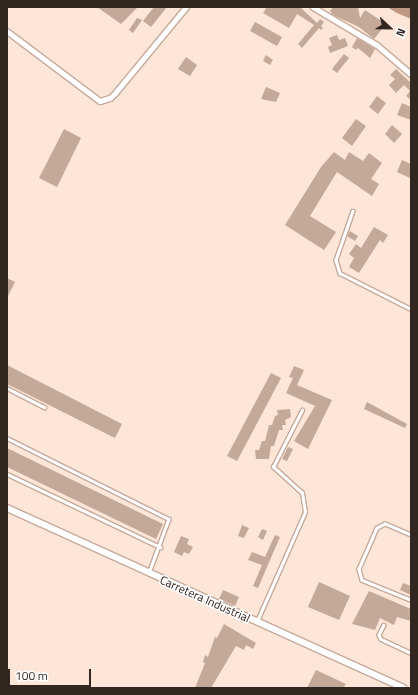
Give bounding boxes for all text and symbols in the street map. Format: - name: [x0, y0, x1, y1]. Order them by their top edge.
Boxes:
- north arrow: [370, 8, 410, 48]
- text: N: [392, 26, 410, 39]
- street label: Carretera Industrial: [158, 573, 252, 625]
- scale bar: [10, 661, 93, 687]
- text: 100 m: [15, 666, 48, 685]

